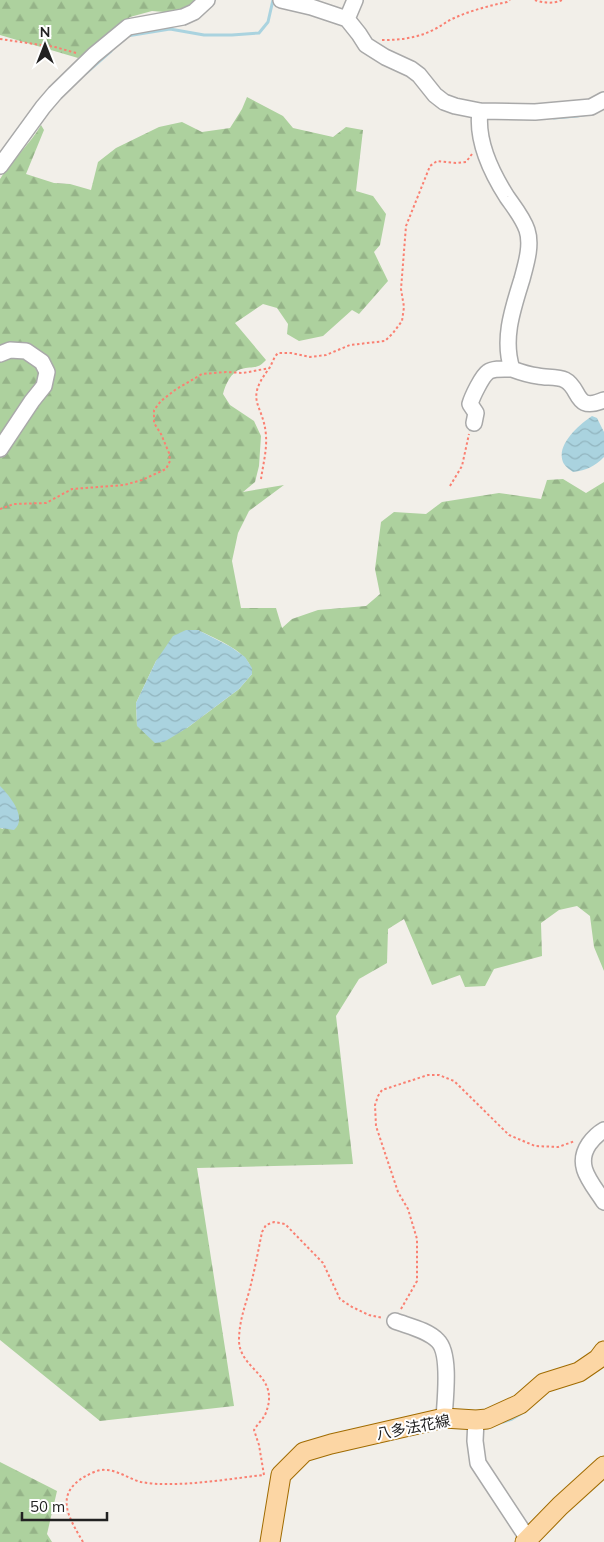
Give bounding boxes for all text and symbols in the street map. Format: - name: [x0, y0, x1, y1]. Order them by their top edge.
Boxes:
- north arrow: [20, 20, 70, 70]
- text: N: [40, 23, 50, 41]
- street label: 八多法花線: [374, 1411, 452, 1443]
- scale bar: [22, 1490, 108, 1522]
- text: 50 m: [30, 1497, 65, 1516]

